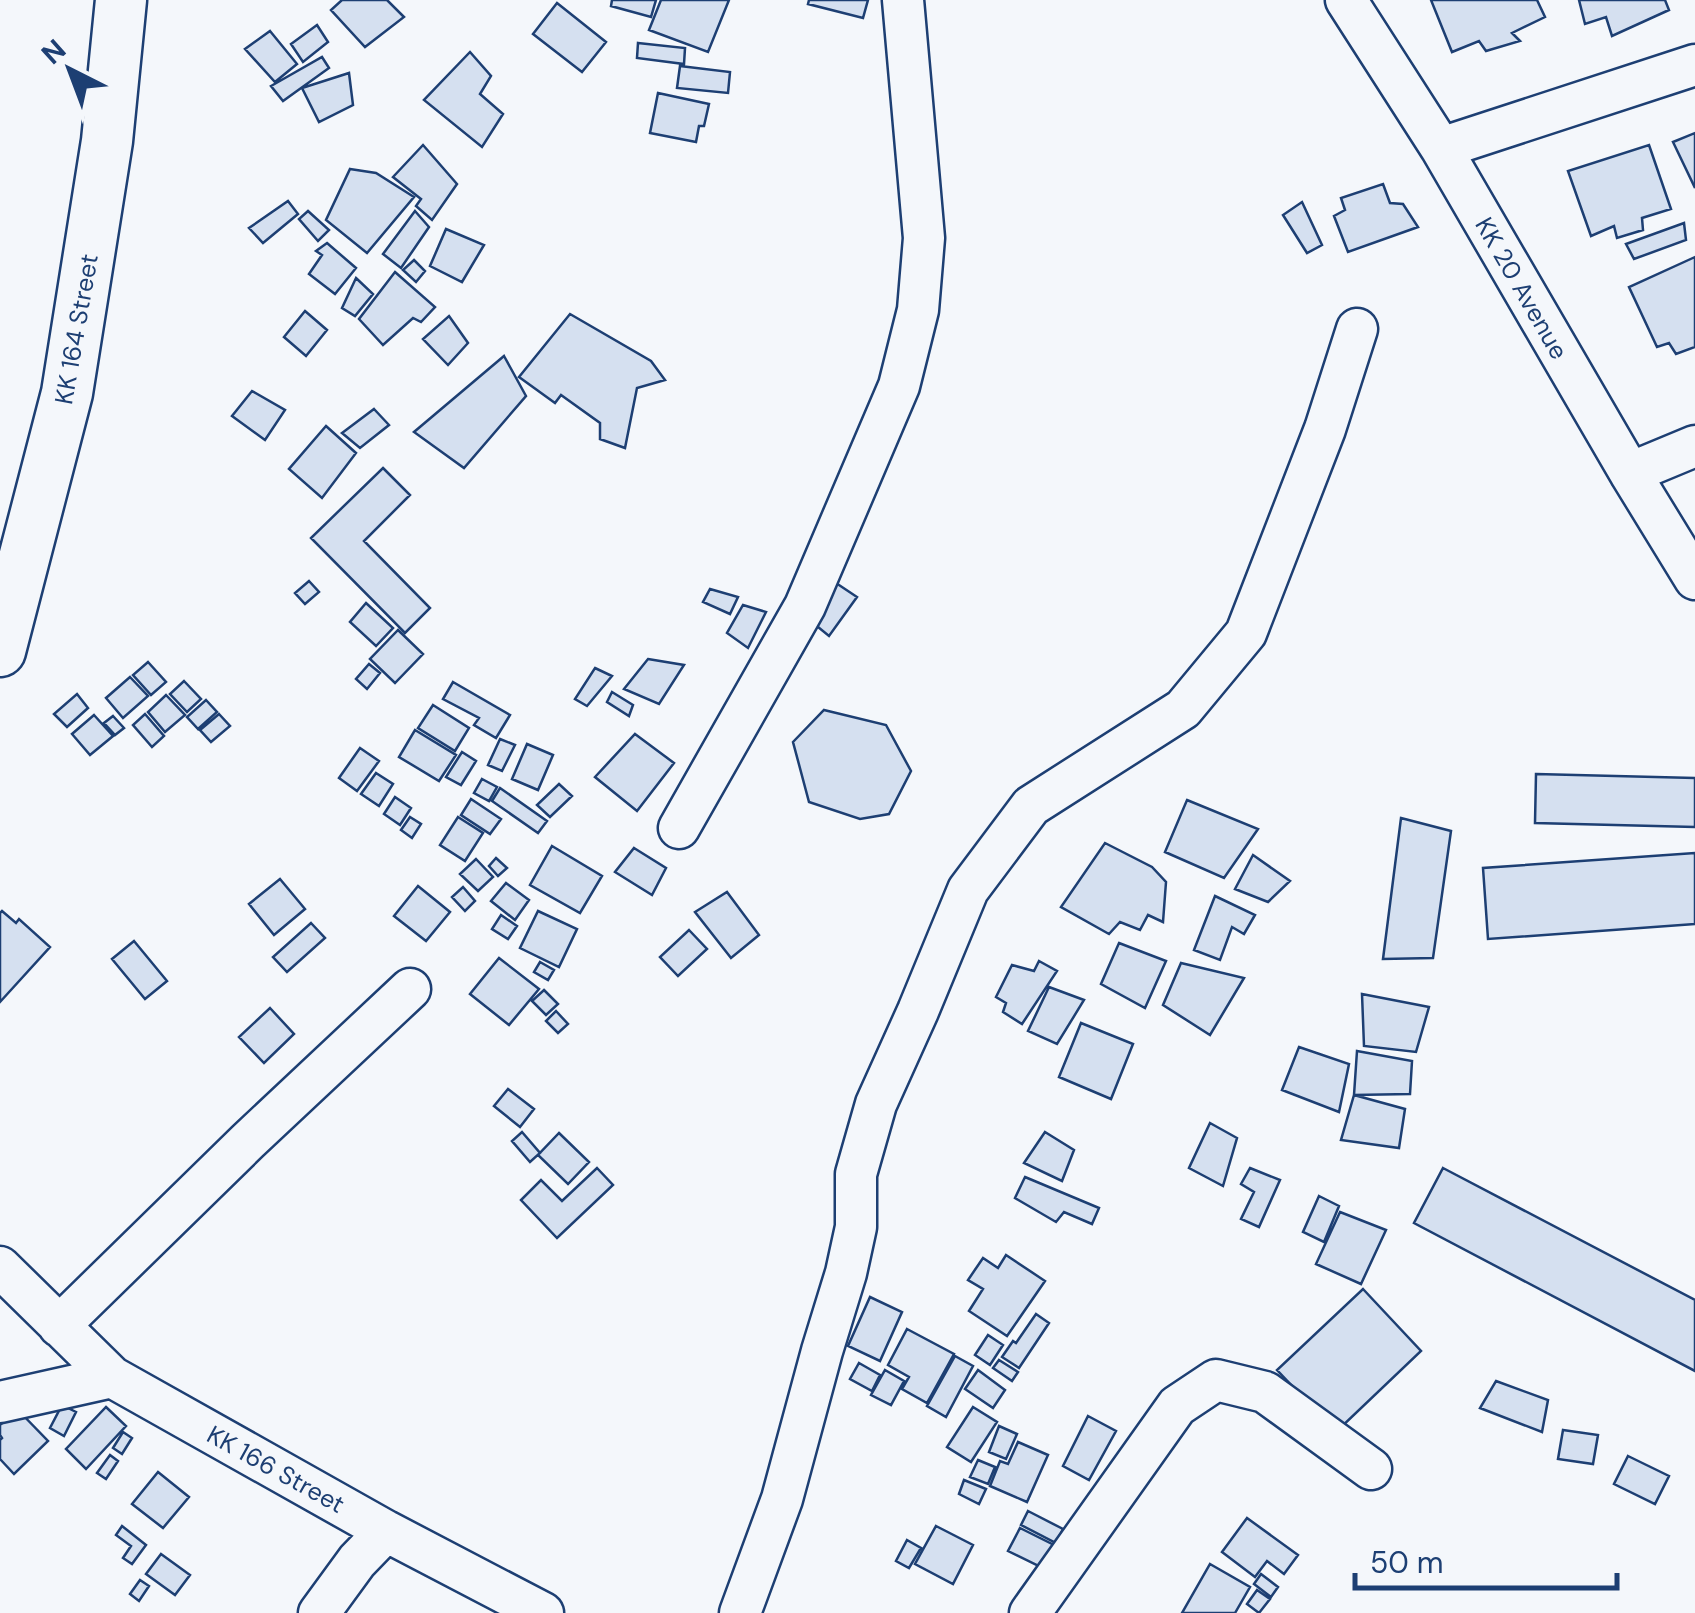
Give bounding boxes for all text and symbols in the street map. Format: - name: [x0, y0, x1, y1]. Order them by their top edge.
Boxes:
- north arrow: [20, 20, 120, 120]
- text: N: [34, 31, 74, 72]
- street label: KK 20 Avenue: [1468, 211, 1576, 365]
- street label: KK 164 Street: [47, 251, 106, 407]
- street label: KK 166 Street: [201, 1418, 350, 1521]
- scale bar: [1355, 1528, 1618, 1590]
- text: 50 m: [1370, 1543, 1444, 1582]

